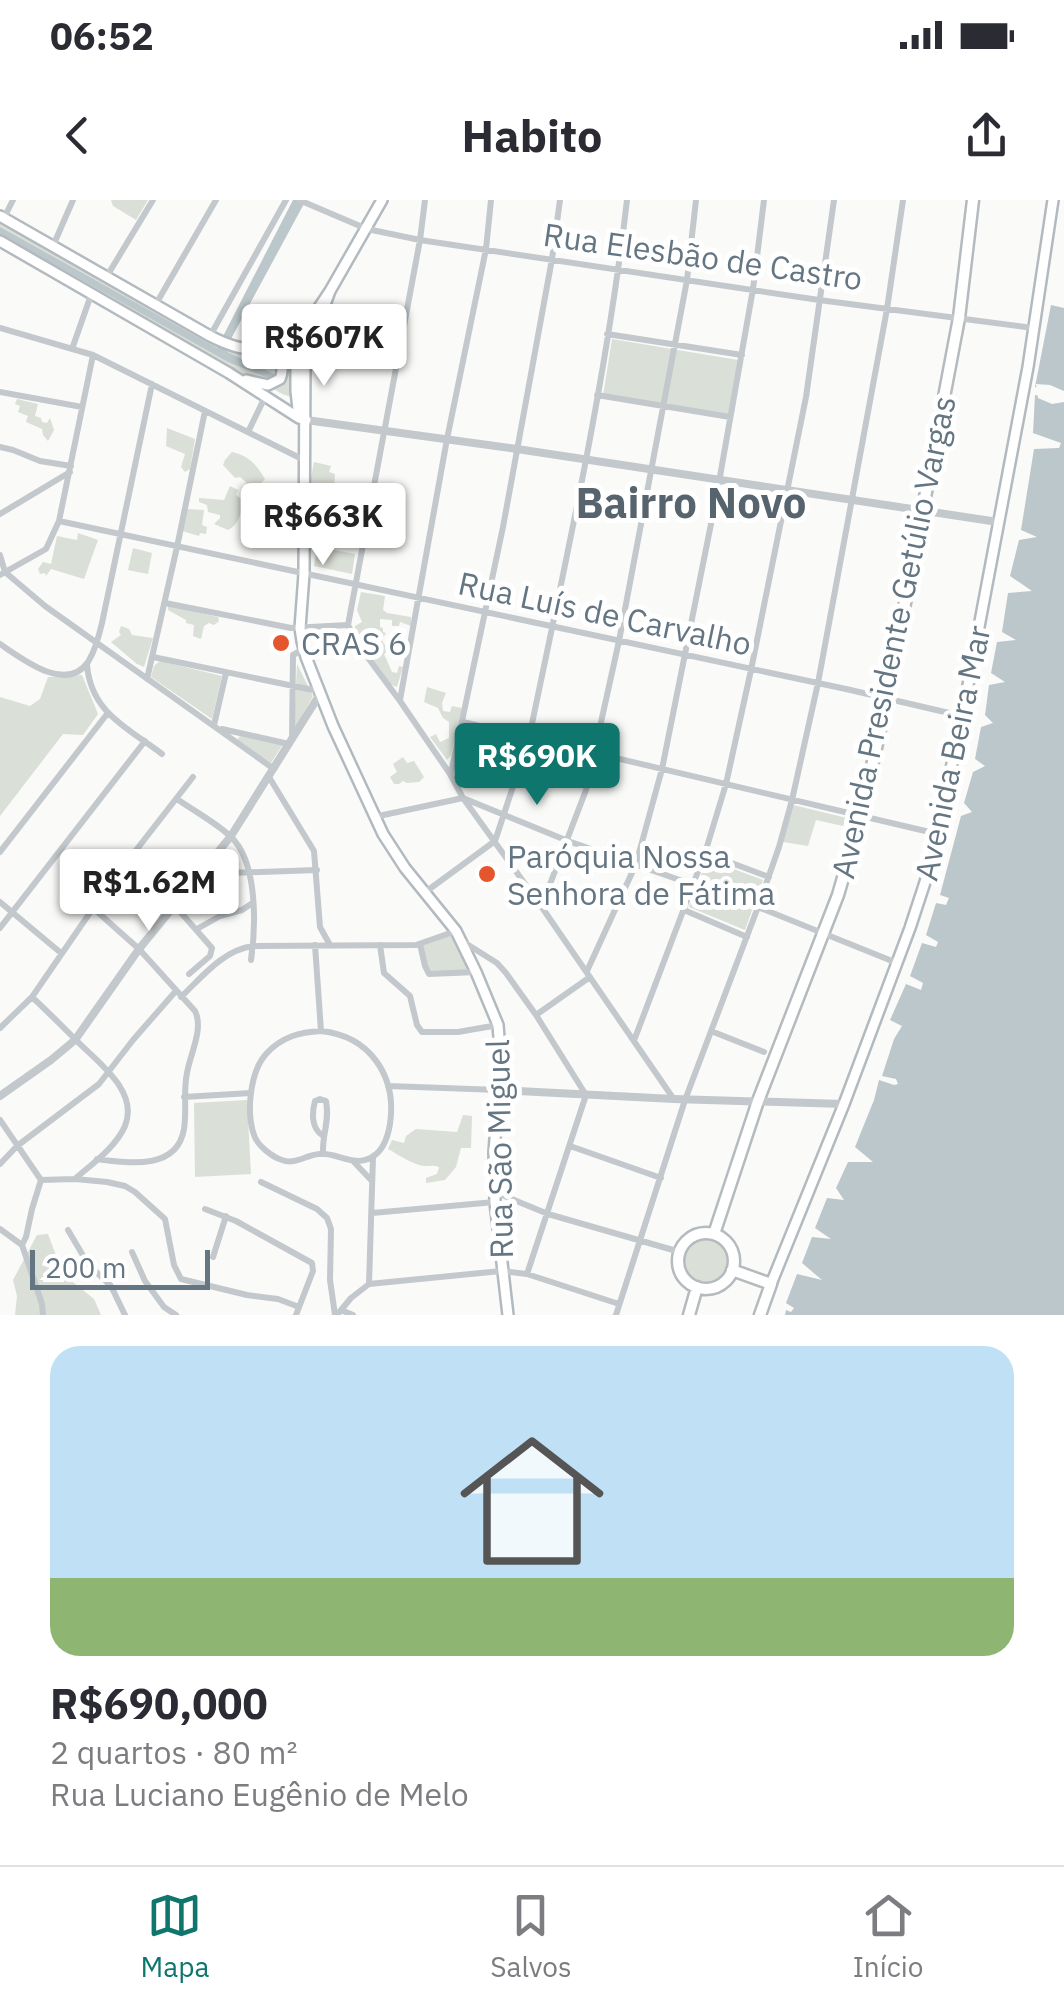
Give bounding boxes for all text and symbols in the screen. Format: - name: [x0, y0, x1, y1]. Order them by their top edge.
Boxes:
- text: 06:52: [50, 11, 154, 60]
- text: Habito: [462, 106, 602, 164]
- icon: back: [50, 108, 105, 163]
- icon: share: [959, 108, 1014, 163]
- street label: Rua Elesbão de Castro: [541, 213, 865, 299]
- pin: R$607K: [243, 304, 405, 389]
- text: R$607K: [264, 315, 384, 357]
- street label: Avenida Presidente Getúlio Vargas: [821, 392, 965, 882]
- district label: Bairro Novo: [576, 475, 806, 530]
- pin: R$663K: [242, 483, 404, 568]
- text: R$663K: [263, 494, 383, 536]
- street label: Rua Luís de Carvalho: [455, 561, 755, 665]
- street label: Avenida Beira Mar: [904, 621, 1000, 884]
- place label: CRAS 6: [301, 622, 407, 664]
- marker: CRAS 6: [270, 632, 292, 654]
- pin: R$690K: [456, 723, 618, 808]
- text: R$690K: [477, 734, 597, 776]
- place label: Paróquia Nossa Senhora de Fátima: [507, 835, 775, 914]
- pin: R$1.62M: [57, 849, 241, 934]
- text: R$1.62M: [82, 860, 216, 902]
- marker: Paróquia Nossa Senhora de Fátima: [476, 863, 498, 885]
- street label: Rua São Miguel: [476, 1039, 522, 1259]
- scale bar: [30, 1245, 210, 1290]
- text: 200 m: [45, 1249, 126, 1286]
- icon: home: [442, 1411, 622, 1591]
- text: R$690,000: [50, 1676, 268, 1731]
- text: 2 quartos · 80 m²: [50, 1731, 298, 1773]
- text: Rua Luciano Eugênio de Melo: [50, 1773, 469, 1815]
- tab: Mapa: [140, 1888, 209, 1985]
- tab: Salvos: [490, 1888, 572, 1985]
- tab: Início: [853, 1888, 924, 1985]

